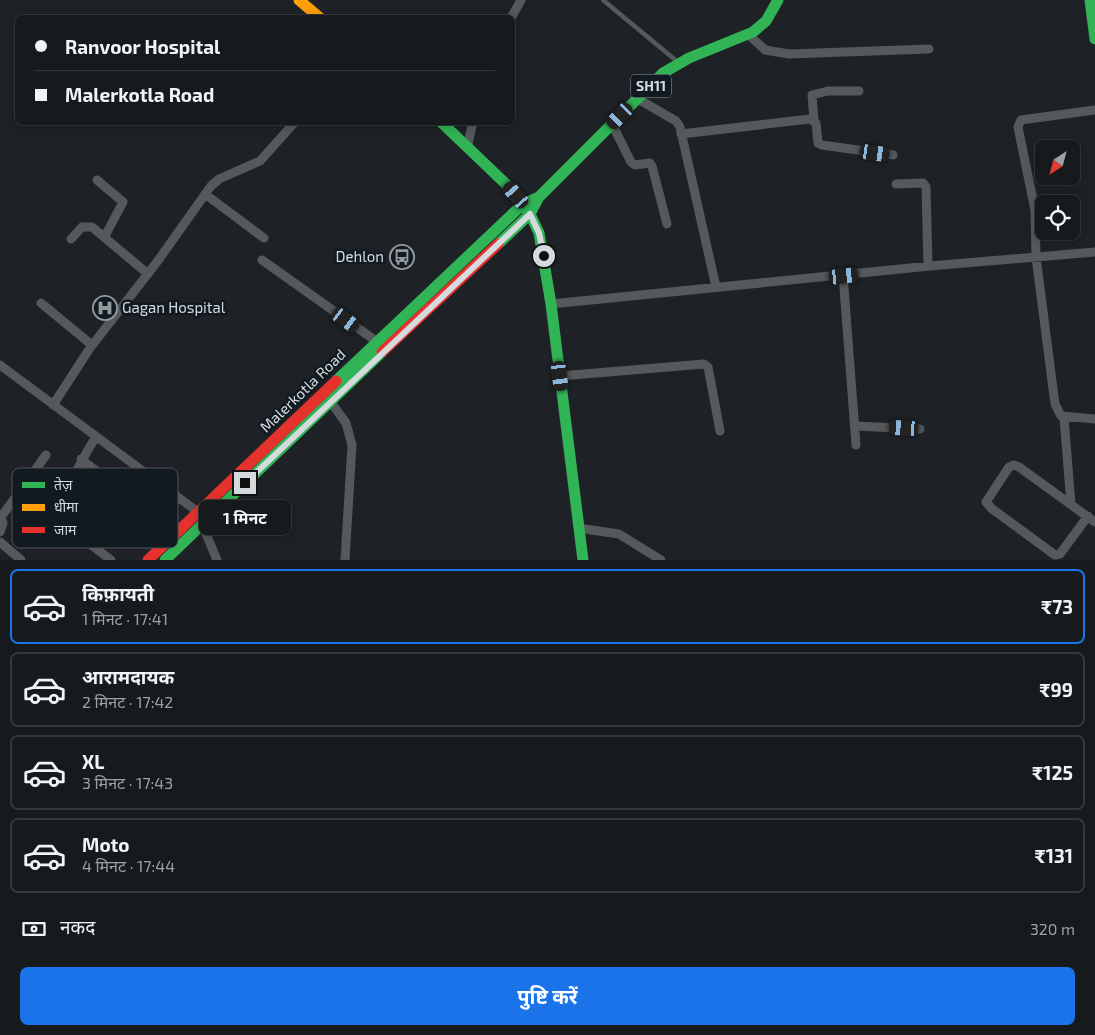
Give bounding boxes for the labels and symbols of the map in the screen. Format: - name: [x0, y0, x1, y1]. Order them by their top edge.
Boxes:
- road number: SH11: [631, 74, 671, 98]
- car: [604, 100, 635, 132]
- north arrow: [1035, 140, 1080, 185]
- car: [859, 143, 890, 163]
- car: [500, 179, 531, 211]
- bus stop icon: Dehlon: [389, 244, 415, 270]
- route start: [533, 245, 555, 267]
- place label: Dehlon: [336, 247, 384, 265]
- car: [828, 267, 859, 285]
- hospital icon: Gagan Hospital: [92, 295, 118, 321]
- place label: Gagan Hospital: [122, 298, 226, 316]
- car: [329, 305, 362, 335]
- street label: Malerkotla Road: [256, 345, 349, 436]
- car: [550, 360, 569, 392]
- car: [888, 420, 919, 436]
- legend: [12, 468, 178, 548]
- route end: [234, 472, 256, 494]
- text: तेज़: [54, 476, 73, 493]
- text: धीमा: [54, 498, 79, 515]
- callout: 1 मिनट: [199, 500, 291, 536]
- text: जाम: [54, 521, 77, 538]

